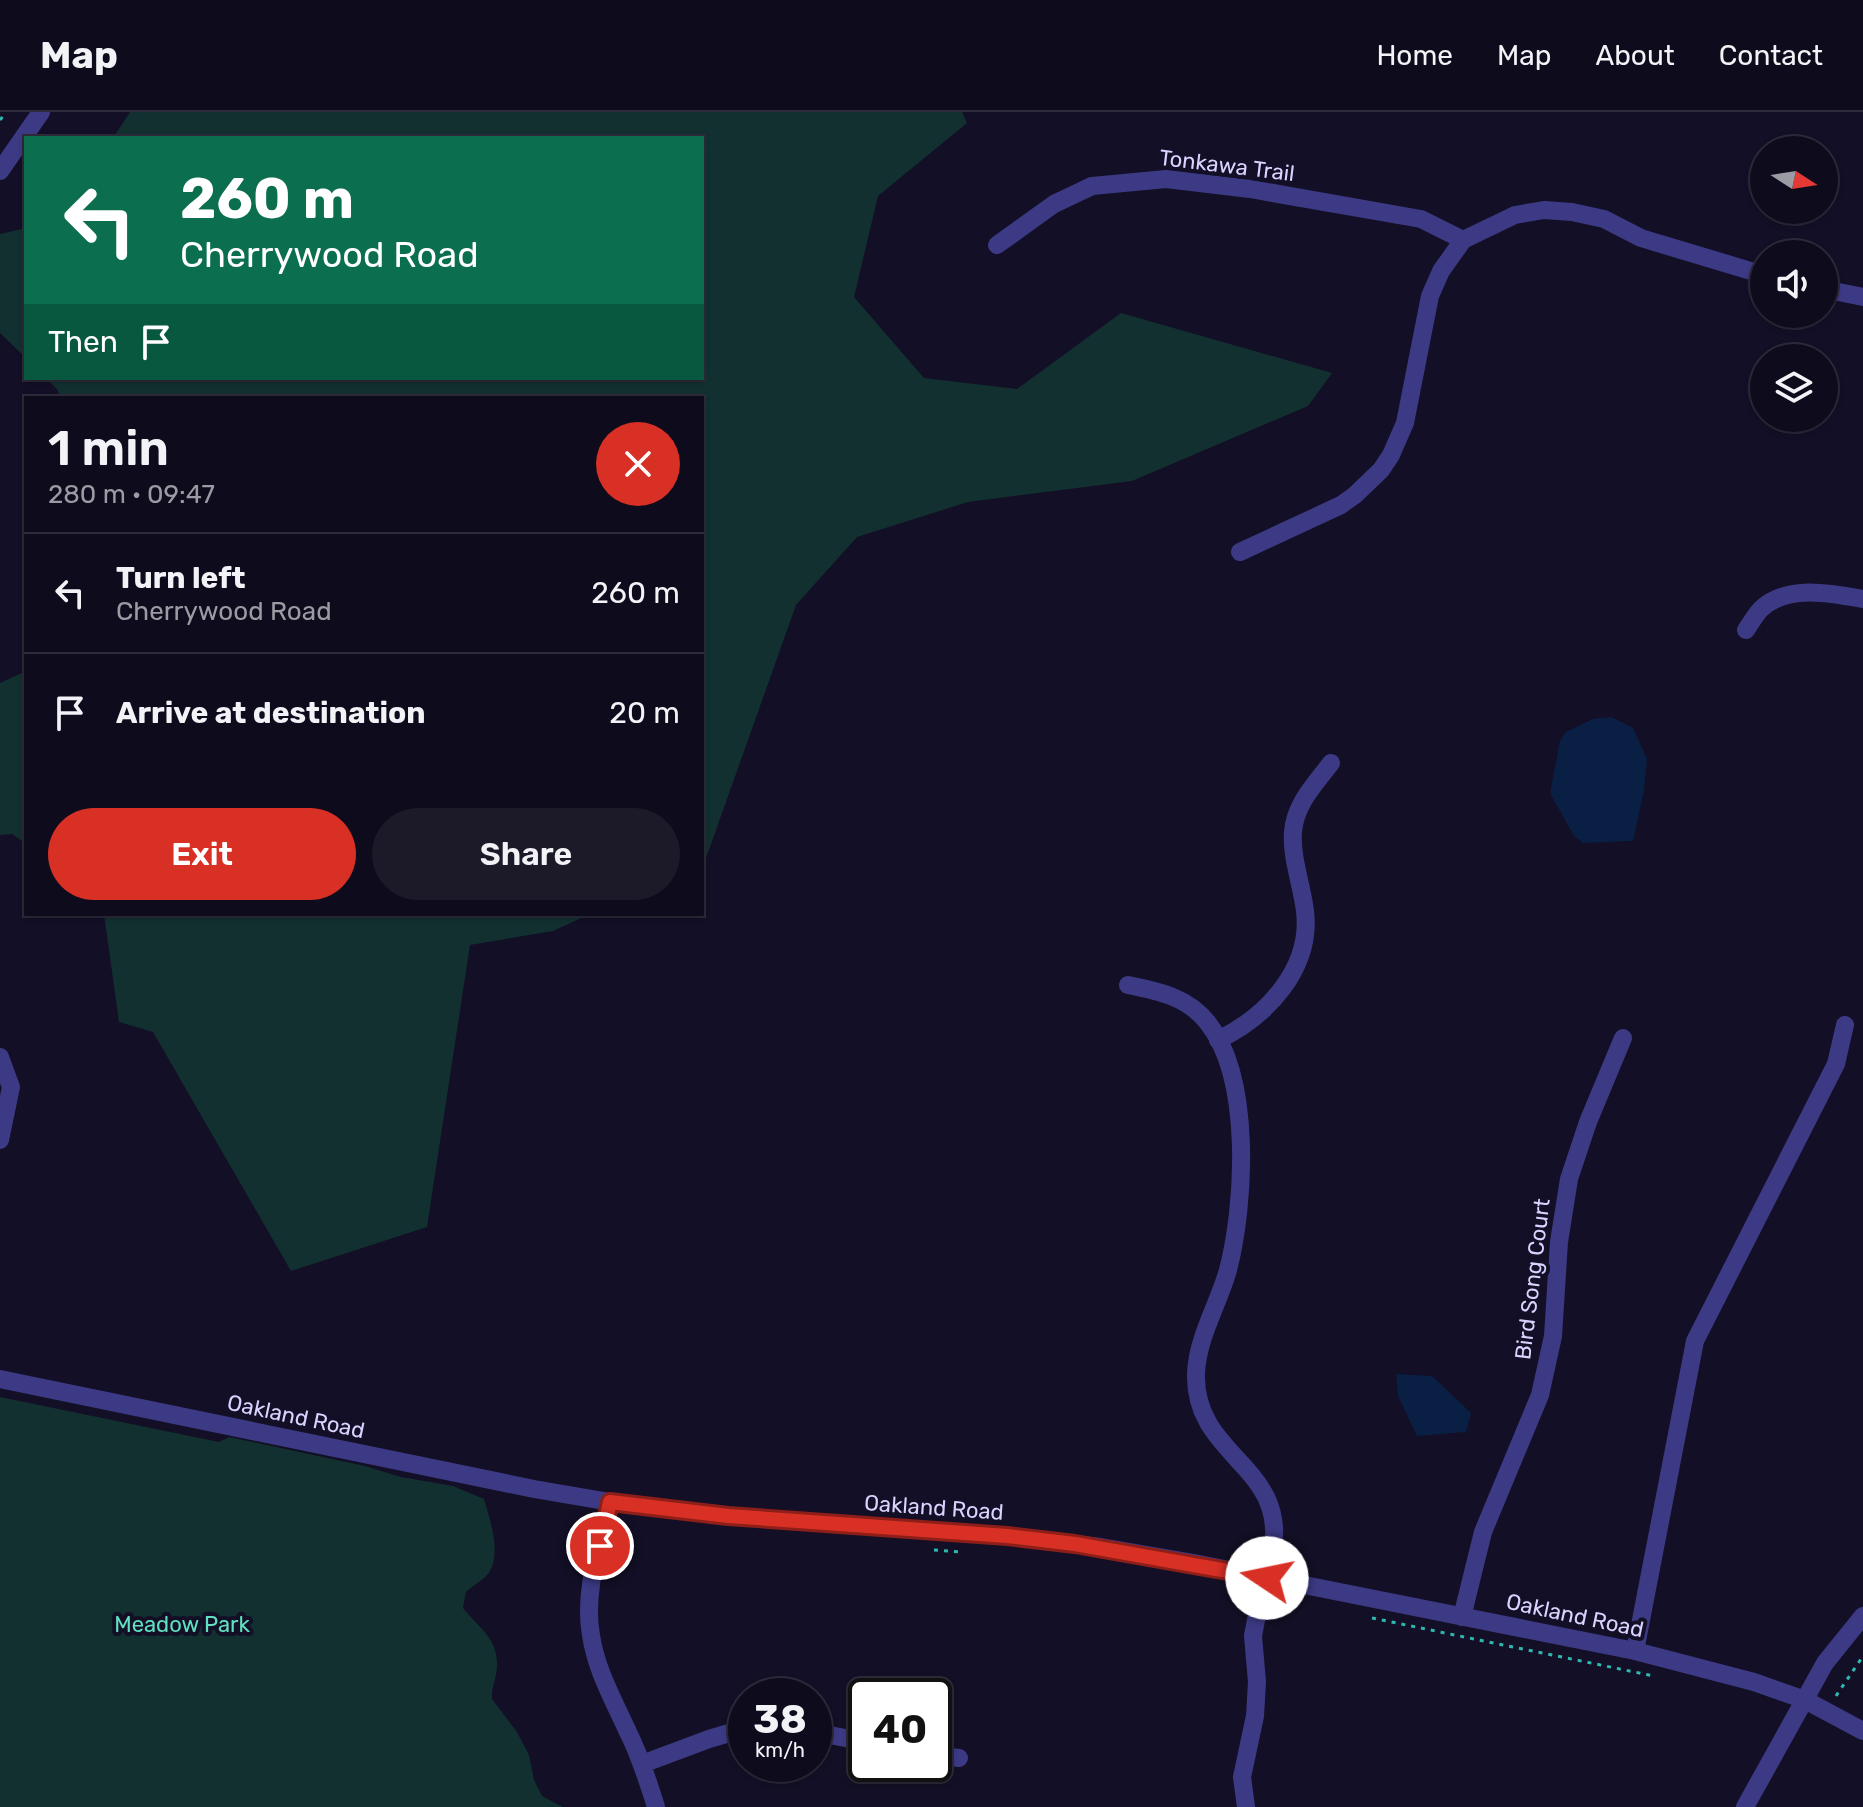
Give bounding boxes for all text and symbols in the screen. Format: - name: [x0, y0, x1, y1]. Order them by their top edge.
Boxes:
- text: Map: [40, 32, 118, 78]
- text: Home: [1376, 39, 1453, 72]
- text: Map: [1497, 39, 1551, 72]
- text: About: [1595, 39, 1675, 72]
- text: Contact: [1719, 39, 1823, 72]
- north arrow: [1750, 136, 1838, 224]
- map controls: [1750, 136, 1838, 432]
- street label: Tonkawa Trail: [1158, 144, 1296, 187]
- text: 260 m: [180, 166, 354, 232]
- icon: left: [48, 168, 152, 272]
- text: Cherrywood Road: [180, 233, 479, 276]
- button: sound: [1750, 240, 1838, 328]
- icon: arrive: [134, 320, 178, 364]
- text: Then: [48, 324, 118, 360]
- button: layers: [1750, 344, 1838, 432]
- text: 1 min: [48, 420, 169, 477]
- button: close: [596, 422, 680, 506]
- text: 280 m · 09:47: [48, 479, 215, 510]
- text: Turn left: [116, 560, 246, 596]
- icon: left: [48, 571, 92, 615]
- text: 260 m: [591, 575, 680, 611]
- text: Cherrywood Road: [116, 596, 332, 627]
- icon: arrive: [48, 691, 92, 735]
- text: Arrive at destination: [116, 695, 426, 731]
- text: 20 m: [609, 695, 680, 731]
- button: Exit: [48, 808, 356, 900]
- button: Share: [372, 808, 680, 900]
- street label: Bird Song Court: [1509, 1196, 1556, 1361]
- street label: Oakland Road: [225, 1389, 367, 1444]
- street label: Oakland Road: [863, 1489, 1005, 1526]
- pin: [566, 1512, 634, 1580]
- icon: arrive: [578, 1524, 622, 1568]
- position arrow: [1225, 1536, 1309, 1620]
- street label: Oakland Road: [1504, 1588, 1646, 1643]
- park label: Meadow Park: [114, 1611, 250, 1638]
- speed limit sign: 40: [848, 1678, 952, 1782]
- text: 38: [753, 1696, 807, 1743]
- text: km/h: [755, 1738, 805, 1762]

